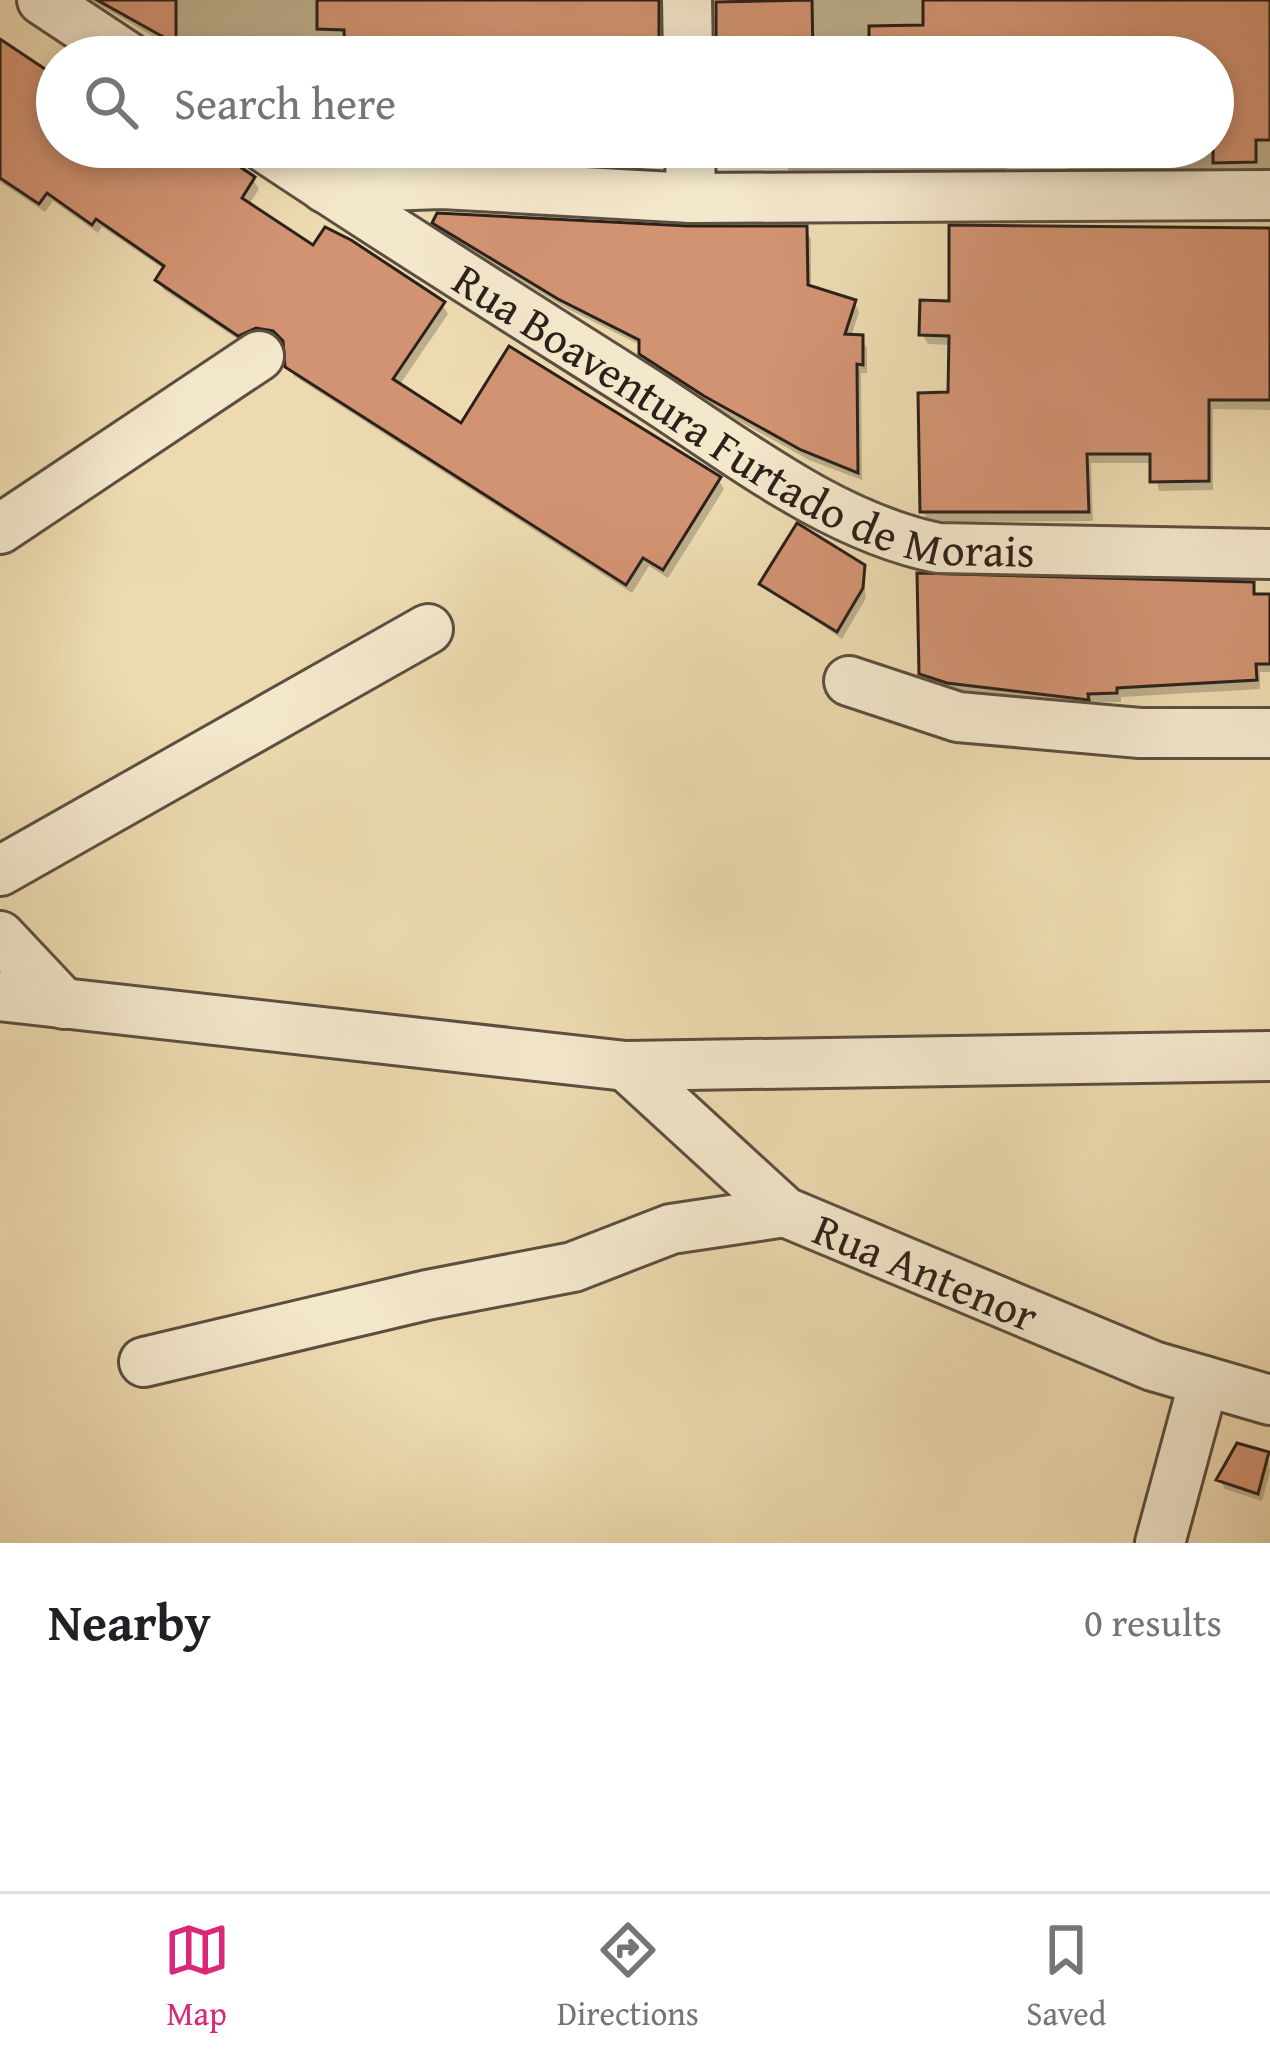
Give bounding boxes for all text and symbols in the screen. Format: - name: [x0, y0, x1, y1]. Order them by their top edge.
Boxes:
- search box: [36, 36, 1234, 168]
- icon: search: [78, 69, 144, 135]
- text: Search here: [174, 70, 396, 135]
- street label: Rua Boaventura Furtado de Morais: [441, 246, 1035, 582]
- street label: Rua Antenor: [804, 1195, 1049, 1347]
- text: Nearby: [48, 1584, 211, 1659]
- text: 0 results: [1084, 1593, 1222, 1650]
- tab: Map: [164, 1917, 230, 2037]
- tab: Directions: [557, 1917, 699, 2037]
- tab: Saved: [1026, 1917, 1106, 2037]

